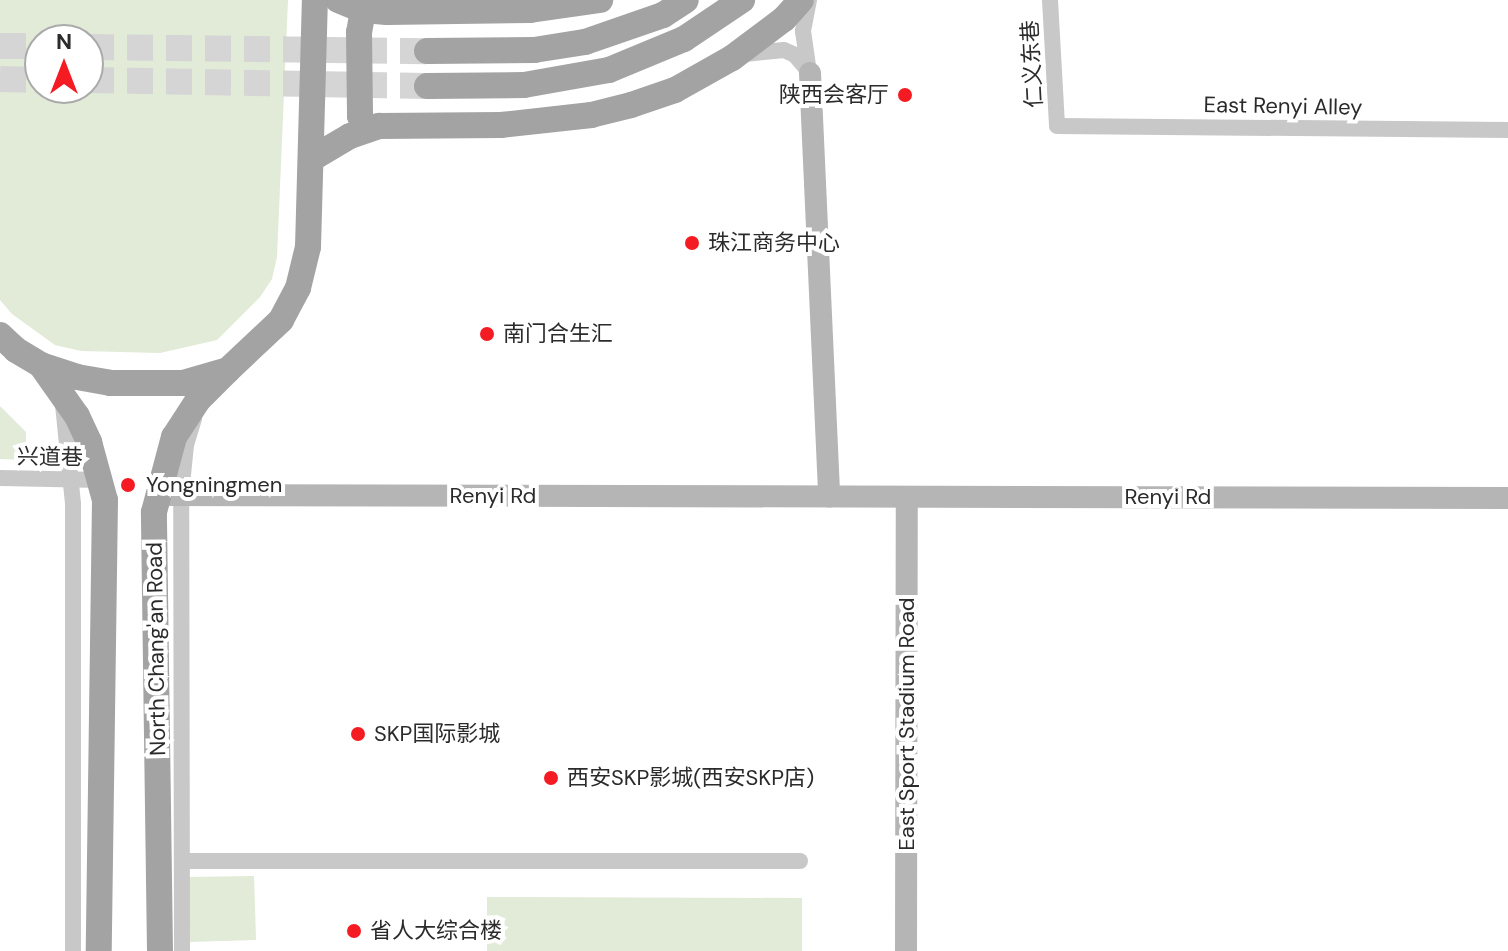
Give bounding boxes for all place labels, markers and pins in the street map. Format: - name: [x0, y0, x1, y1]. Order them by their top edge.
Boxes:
- place label: 陕西会客厅: [779, 82, 889, 108]
- marker: 陕西会客厅: [896, 86, 914, 104]
- place label: 珠江商务中心: [708, 230, 840, 256]
- marker: 珠江商务中心: [683, 234, 701, 252]
- place label: 南门合生汇: [503, 321, 613, 347]
- marker: 南门合生汇: [478, 325, 496, 343]
- place label: Yongningmen: [146, 472, 282, 498]
- marker: Yongningmen: [117, 474, 139, 496]
- place label: SKP国际影城: [374, 721, 500, 747]
- marker: SKP国际影城: [349, 725, 367, 743]
- place label: 西安SKP影城(西安SKP店): [567, 765, 814, 791]
- marker: 西安SKP影城(西安SKP店): [542, 769, 560, 787]
- place label: 省人大综合楼: [370, 918, 502, 944]
- marker: 省人大综合楼: [345, 922, 363, 940]

